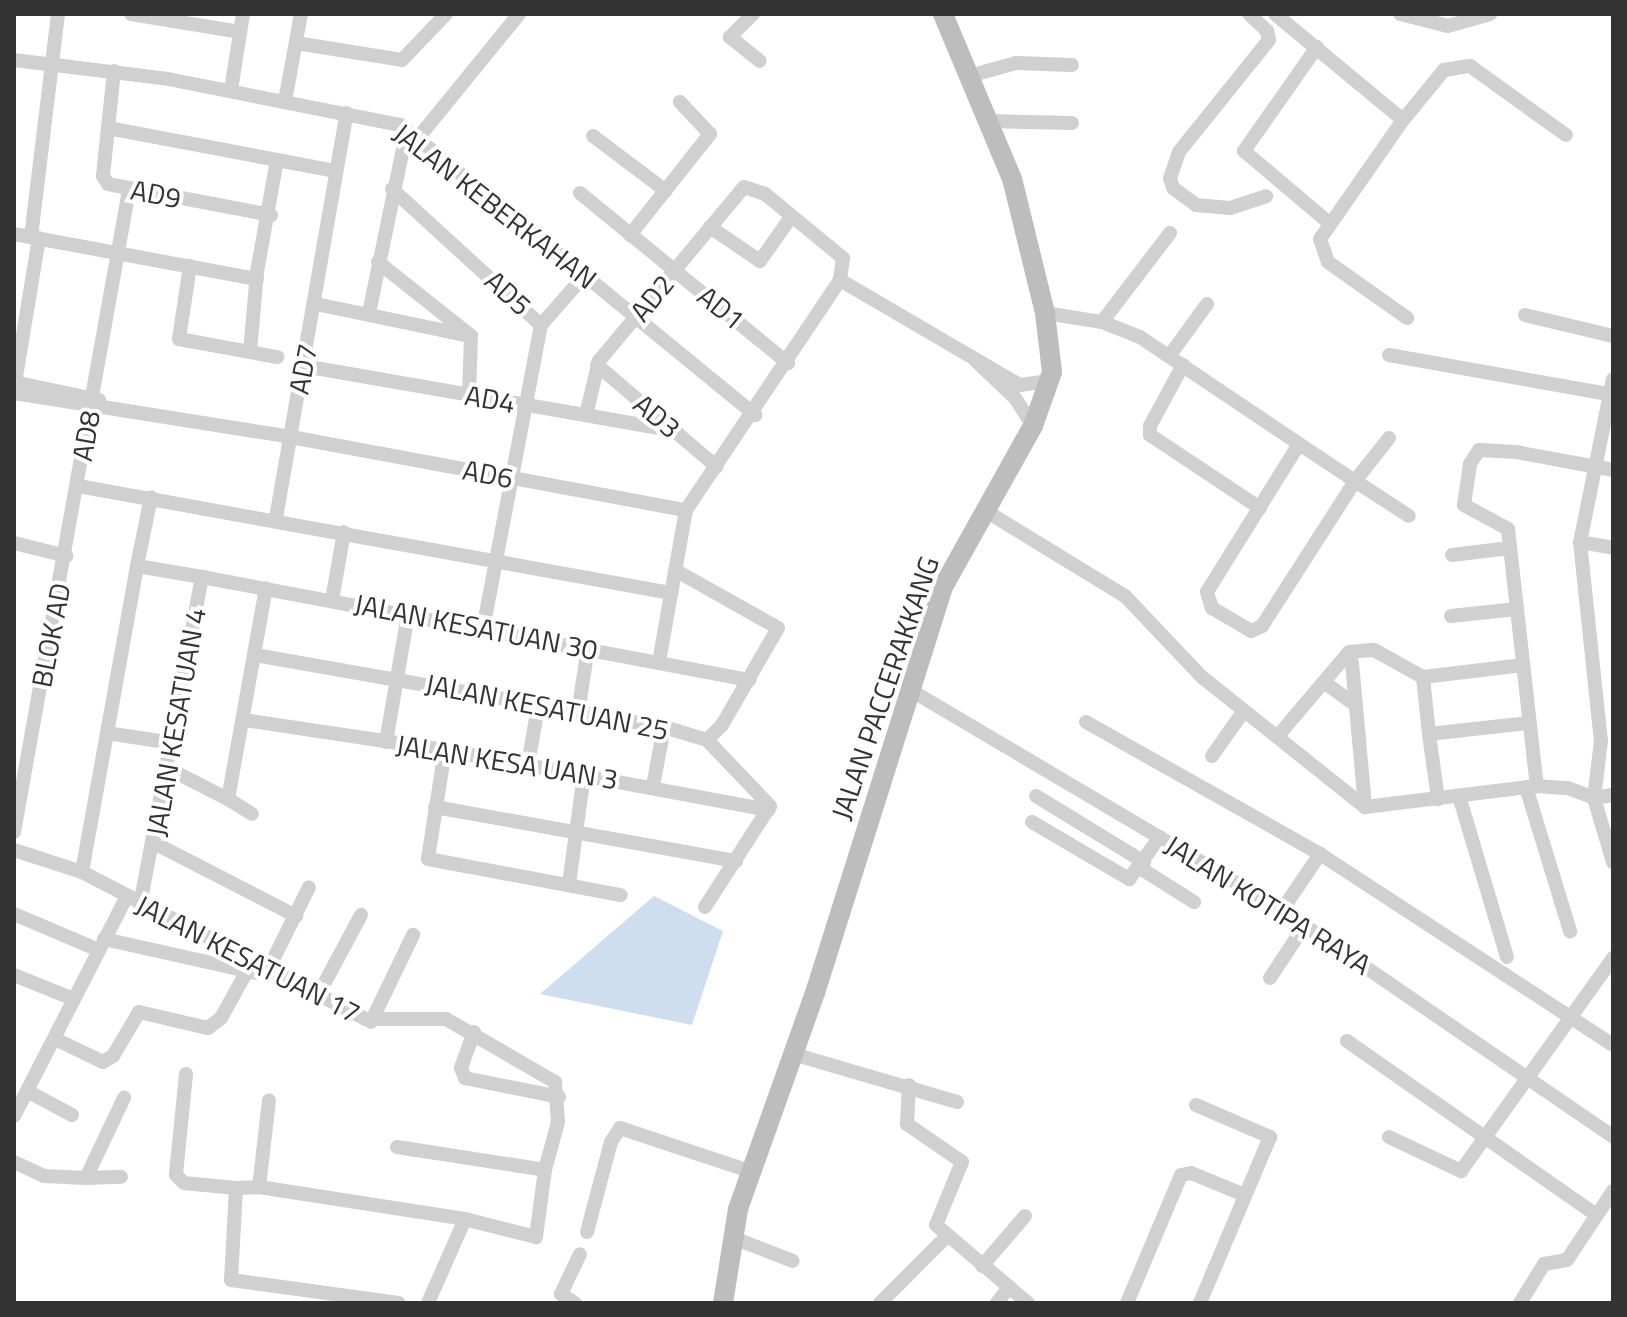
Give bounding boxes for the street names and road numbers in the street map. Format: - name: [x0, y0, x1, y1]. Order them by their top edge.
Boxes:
- street label: JALAN KEBERKAHAN: [387, 116, 603, 296]
- street label: AD9: [128, 173, 184, 215]
- street label: AD5: [478, 264, 538, 322]
- street label: AD2: [623, 268, 681, 328]
- street label: AD1: [691, 279, 751, 337]
- street label: AD7: [282, 341, 324, 397]
- street label: AD4: [462, 378, 518, 420]
- street label: AD3: [627, 387, 687, 445]
- street label: AD8: [65, 408, 107, 464]
- street label: AD6: [460, 453, 516, 495]
- street label: JALAN PACCERAKKANG: [824, 552, 946, 824]
- street label: BLOK AD: [24, 580, 78, 690]
- street label: JALAN KESATUAN 30: [351, 587, 601, 667]
- street label: JALAN KESATUAN 4: [139, 605, 213, 839]
- street label: JALAN KESATUAN 25: [422, 667, 672, 747]
- street label: JALAN KESA UAN 3: [394, 728, 620, 796]
- street label: JALAN KOTIPA RAYA: [1159, 828, 1377, 982]
- street label: JALAN KESATUAN 17: [130, 888, 366, 1030]

